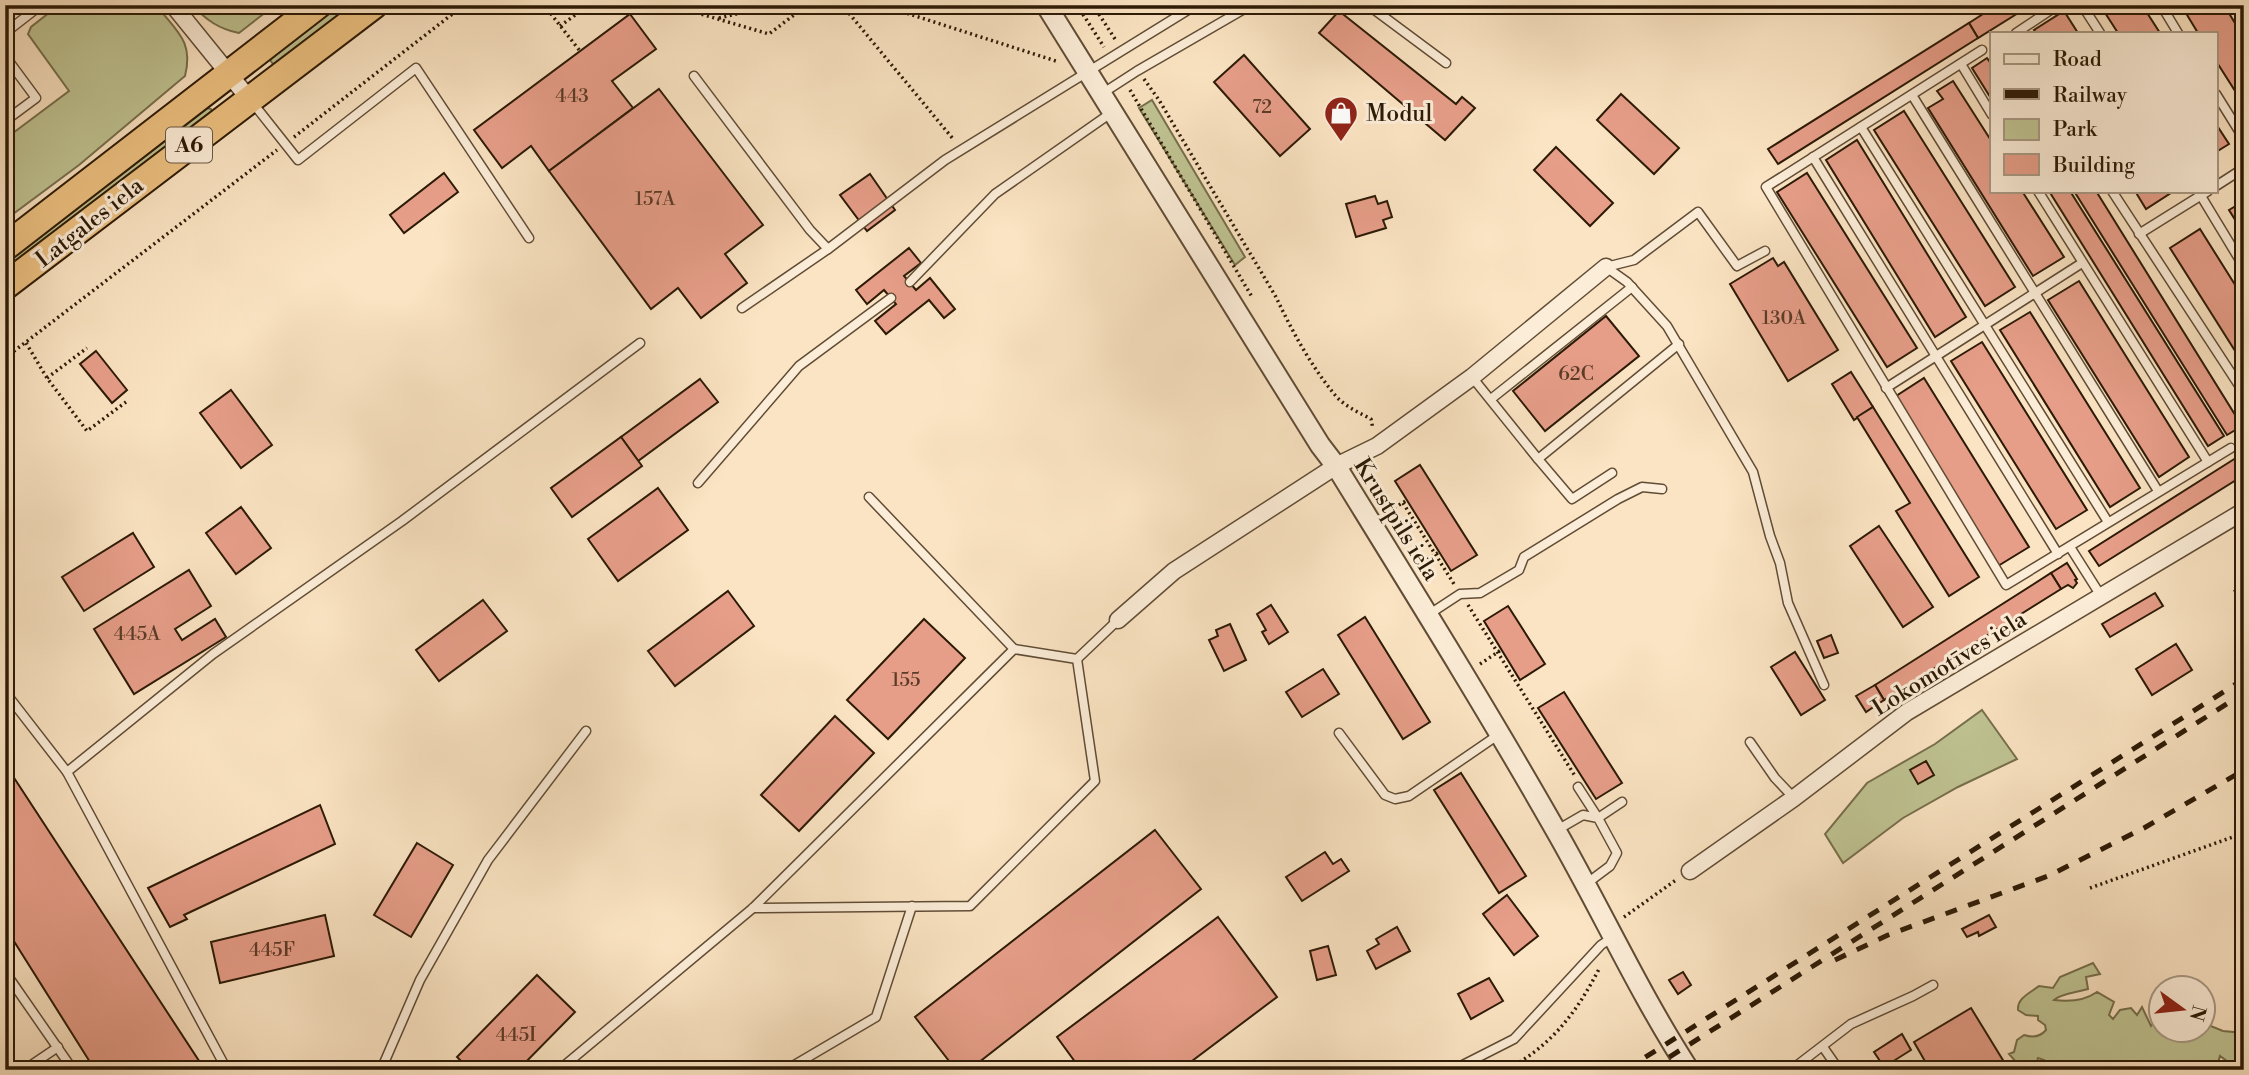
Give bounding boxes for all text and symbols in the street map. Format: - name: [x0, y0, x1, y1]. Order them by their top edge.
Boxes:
- legend: [1990, 32, 2218, 192]
- text: Road: [2053, 47, 2102, 73]
- text: Railway: [2053, 83, 2128, 109]
- house number: 443: [555, 84, 589, 108]
- shop icon: Modul: [1322, 94, 1360, 143]
- house number: 72: [1252, 95, 1272, 119]
- place label: Modul: [1366, 100, 1432, 128]
- text: Park: [2053, 117, 2098, 143]
- road number: A6: [166, 128, 212, 162]
- text: Building: [2052, 153, 2135, 179]
- street label: Latgales iela: [30, 172, 150, 274]
- house number: 157A: [635, 187, 676, 211]
- house number: 130A: [1762, 306, 1807, 330]
- house number: 62C: [1558, 362, 1594, 386]
- street label: Krustpils iela: [1347, 453, 1445, 586]
- street label: Lokomotīves iela: [1867, 605, 2032, 723]
- house number: 445A: [114, 622, 161, 646]
- house number: 155: [891, 668, 921, 692]
- house number: 445F: [249, 938, 295, 962]
- north arrow: [2148, 974, 2218, 1044]
- text: N: [2184, 1003, 2211, 1024]
- house number: 445I: [496, 1023, 536, 1047]

